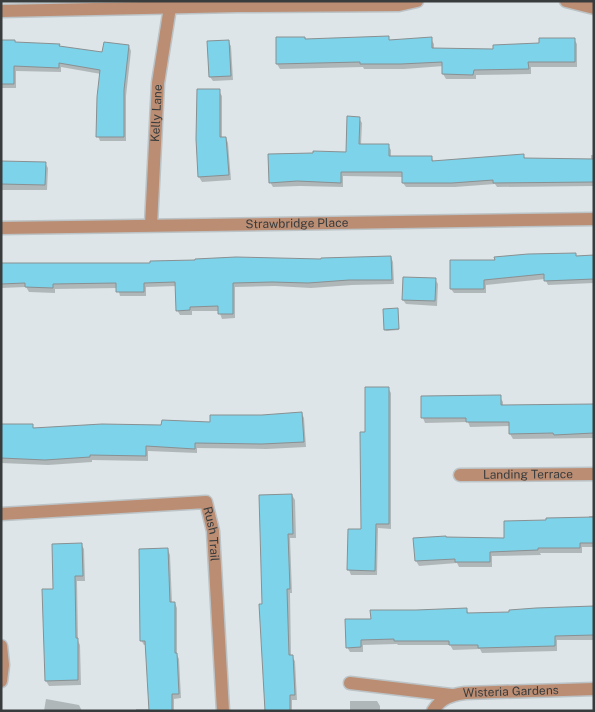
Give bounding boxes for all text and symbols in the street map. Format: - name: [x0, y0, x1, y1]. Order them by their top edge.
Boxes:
- street label: Kelly Lane: [148, 84, 165, 142]
- street label: Strawbridge Place: [245, 216, 349, 231]
- street label: Landing Terrace: [483, 467, 573, 482]
- street label: Rush Trail: [200, 505, 222, 562]
- street label: Wisteria Gardens: [463, 683, 559, 700]

